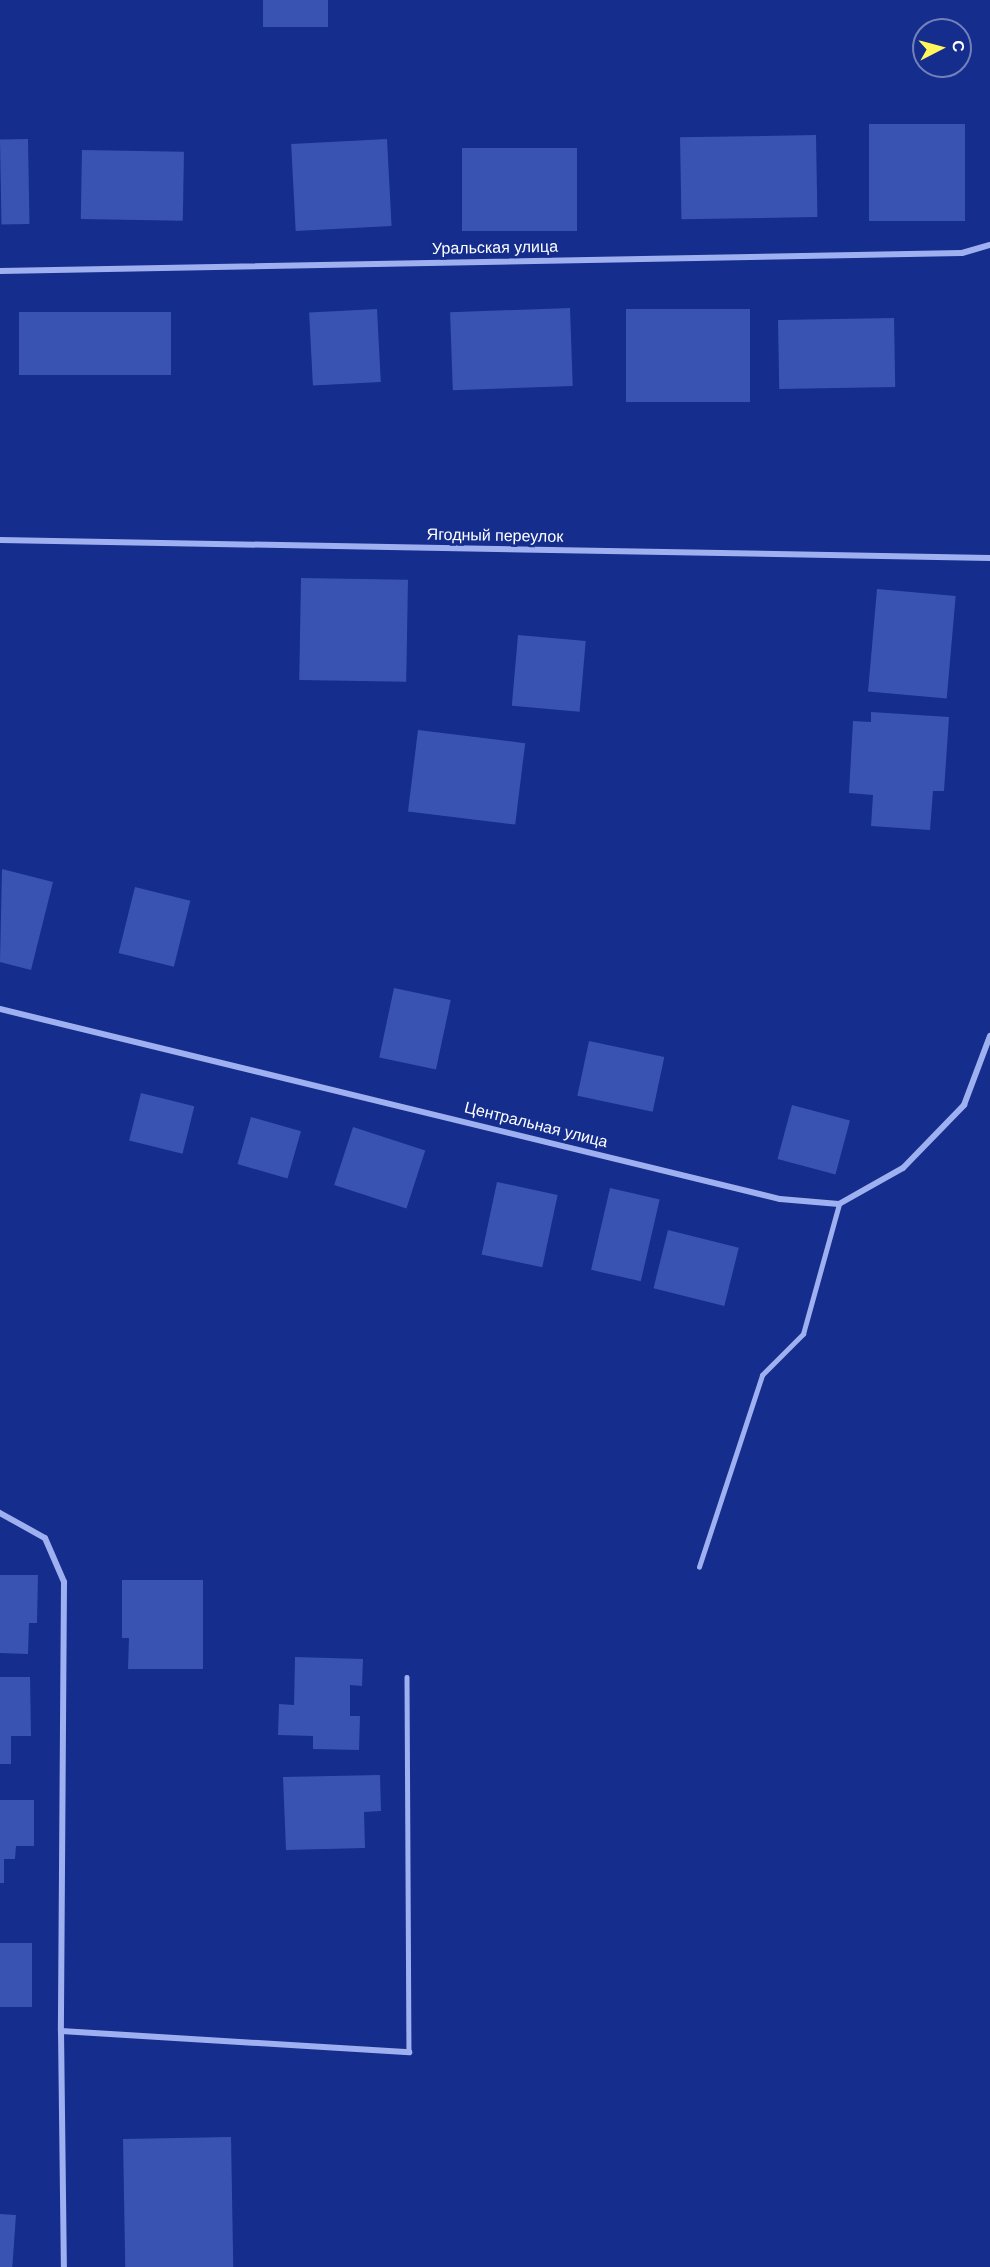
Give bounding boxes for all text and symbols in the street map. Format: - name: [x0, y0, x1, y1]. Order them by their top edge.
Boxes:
- north arrow: [912, 18, 972, 78]
- text: С: [947, 39, 969, 53]
- street label: Уральская улица: [432, 237, 558, 259]
- street label: Ягодный переулок: [426, 525, 564, 547]
- street label: Центральная улица: [462, 1098, 610, 1152]

